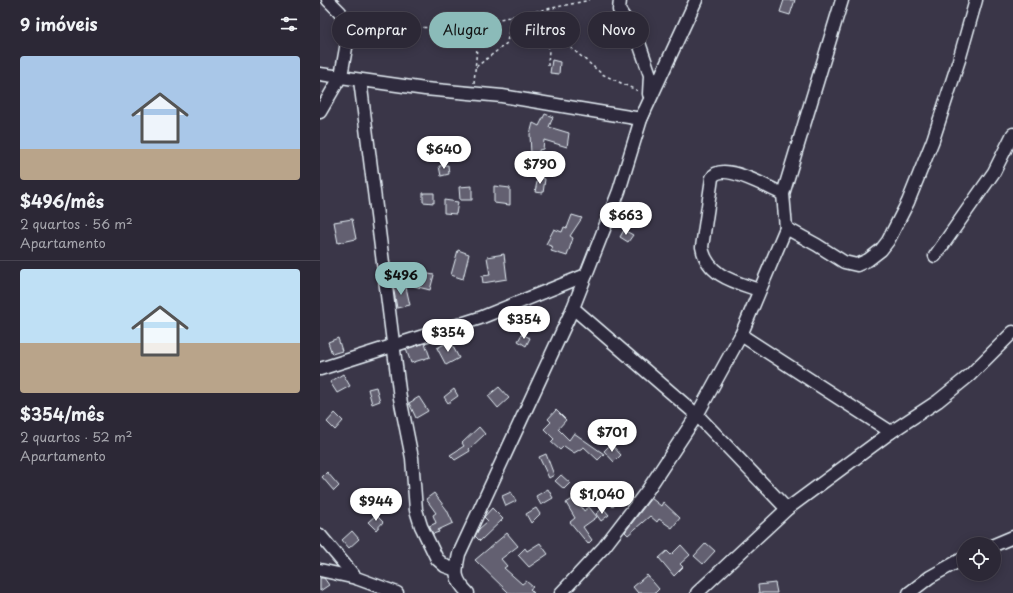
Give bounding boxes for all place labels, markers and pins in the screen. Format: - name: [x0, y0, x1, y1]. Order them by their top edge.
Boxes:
- pin: $640: [420, 136, 468, 170]
- pin: $790: [516, 151, 564, 185]
- pin: $663: [602, 202, 650, 236]
- pin: $496: [377, 262, 425, 296]
- pin: $354: [500, 306, 548, 340]
- pin: $354: [424, 319, 472, 353]
- pin: $701: [588, 419, 636, 453]
- pin: $1,040: [569, 481, 635, 515]
- pin: $944: [352, 488, 400, 522]

